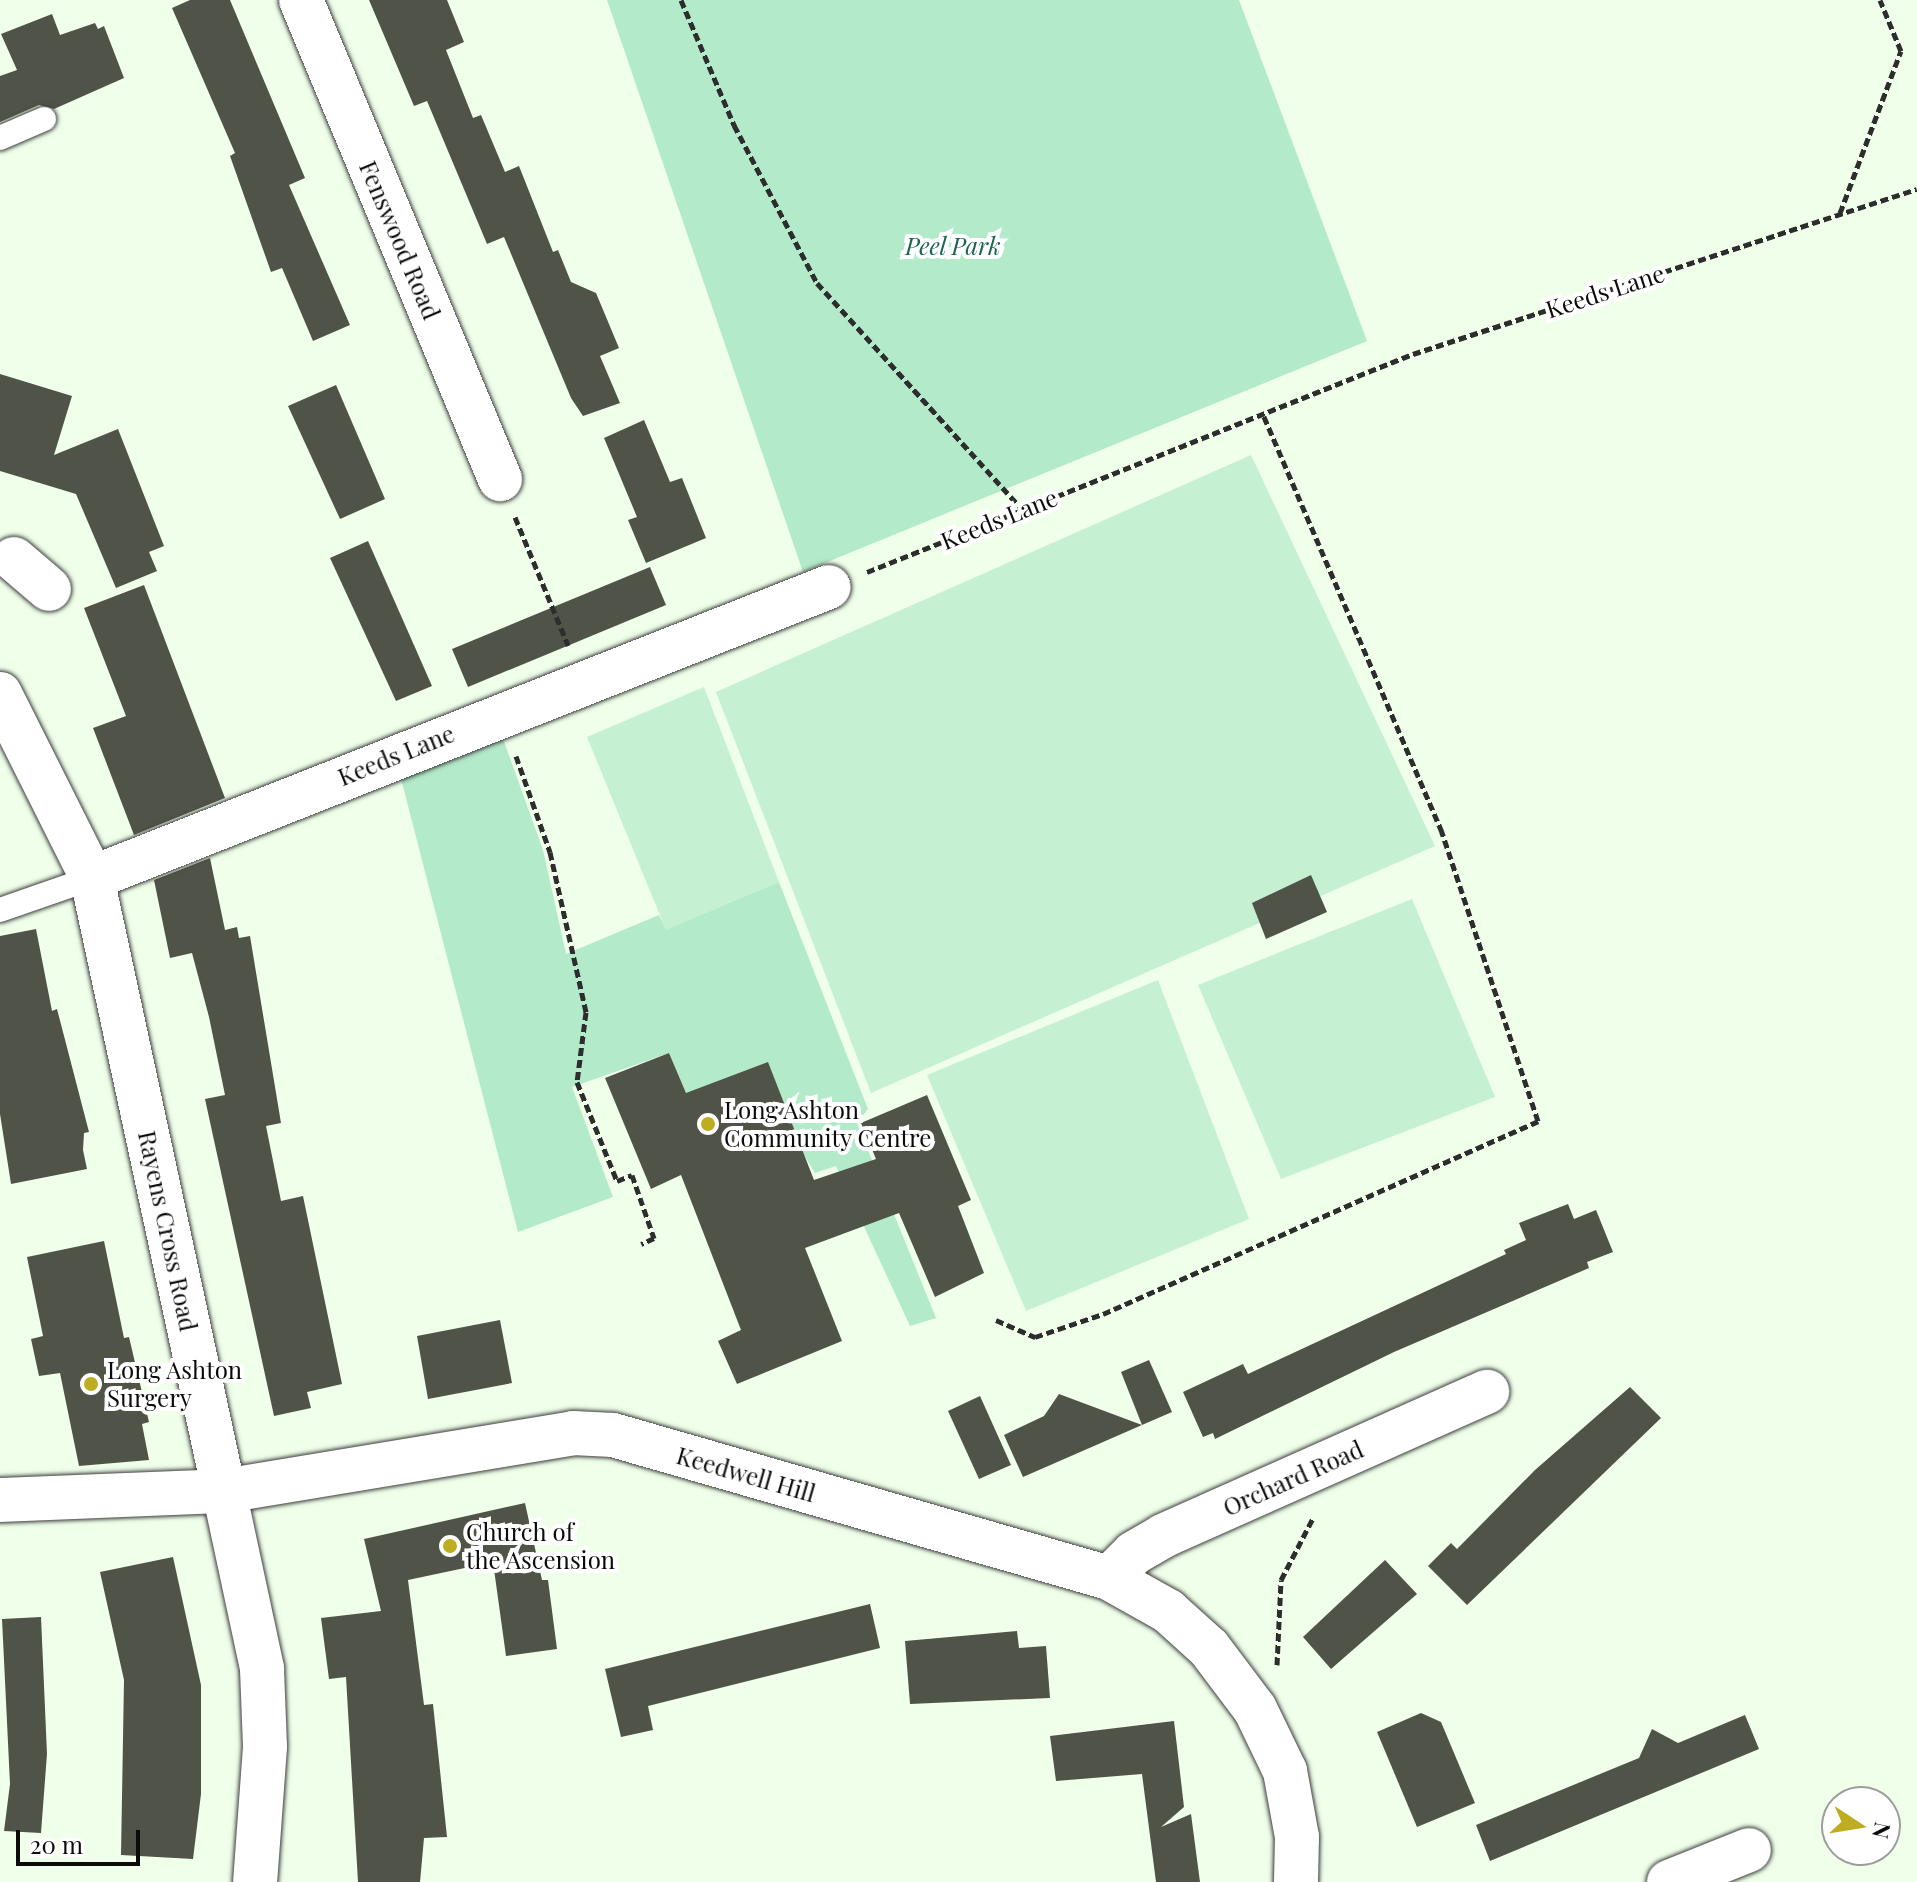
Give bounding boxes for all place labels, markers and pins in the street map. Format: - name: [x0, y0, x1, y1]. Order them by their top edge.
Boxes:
- place label: Long Ashton Community Centre: [724, 1096, 932, 1152]
- marker: Long Ashton Community Centre: [699, 1115, 717, 1133]
- place label: Long Ashton Surgery: [107, 1356, 243, 1412]
- marker: Long Ashton Surgery: [82, 1375, 100, 1393]
- place label: Church of the Ascension: [466, 1518, 616, 1574]
- marker: Church of the Ascension: [441, 1537, 459, 1555]

